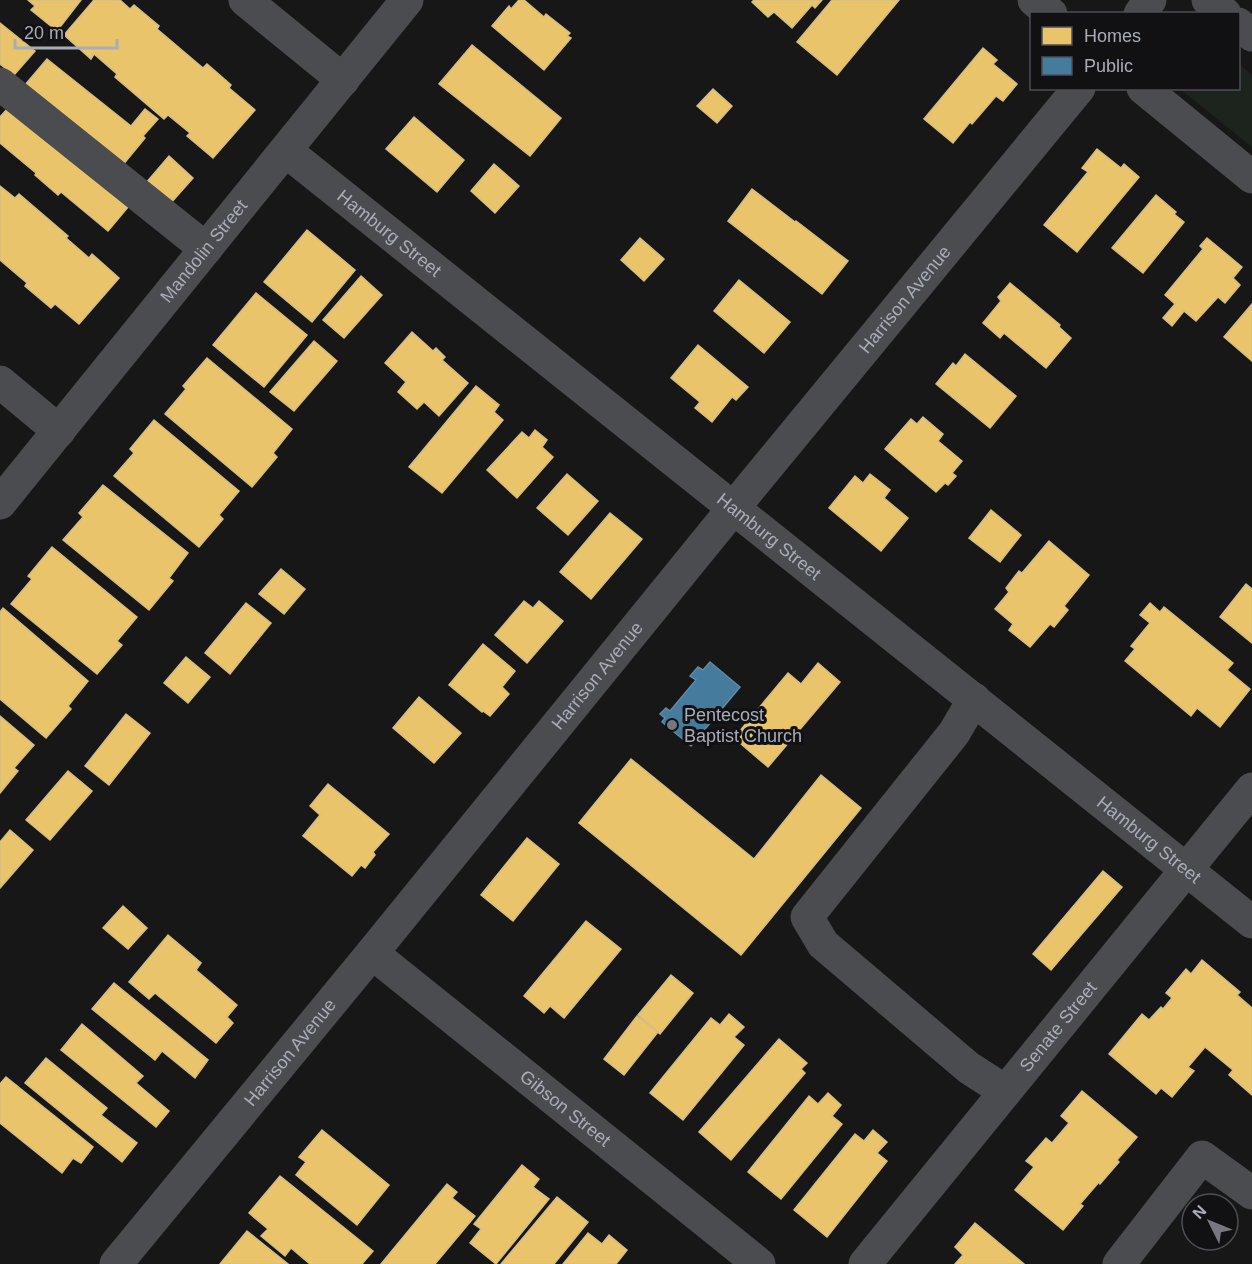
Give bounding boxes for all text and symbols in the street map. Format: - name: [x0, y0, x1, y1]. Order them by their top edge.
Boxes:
- scale bar: [15, 12, 117, 50]
- legend: [1030, 12, 1240, 90]
- text: 20 m: [24, 23, 64, 43]
- text: Homes: [1084, 26, 1141, 46]
- text: Public: [1084, 56, 1133, 76]
- street label: Hamburg Street: [333, 186, 445, 281]
- street label: Mandolin Street: [156, 196, 251, 306]
- street label: Harrison Avenue: [855, 242, 955, 357]
- street label: Hamburg Street: [713, 489, 825, 584]
- street label: Harrison Avenue: [548, 618, 647, 734]
- place label: Pentecost Baptist Church: [684, 705, 802, 746]
- marker: Pentecost Baptist Church: [665, 718, 679, 732]
- street label: Hamburg Street: [1093, 792, 1205, 887]
- street label: Senate Street: [1016, 978, 1101, 1076]
- street label: Harrison Avenue: [240, 995, 340, 1110]
- street label: Gibson Street: [516, 1066, 615, 1151]
- north arrow: [1180, 1192, 1240, 1252]
- text: N: [1189, 1202, 1210, 1222]

